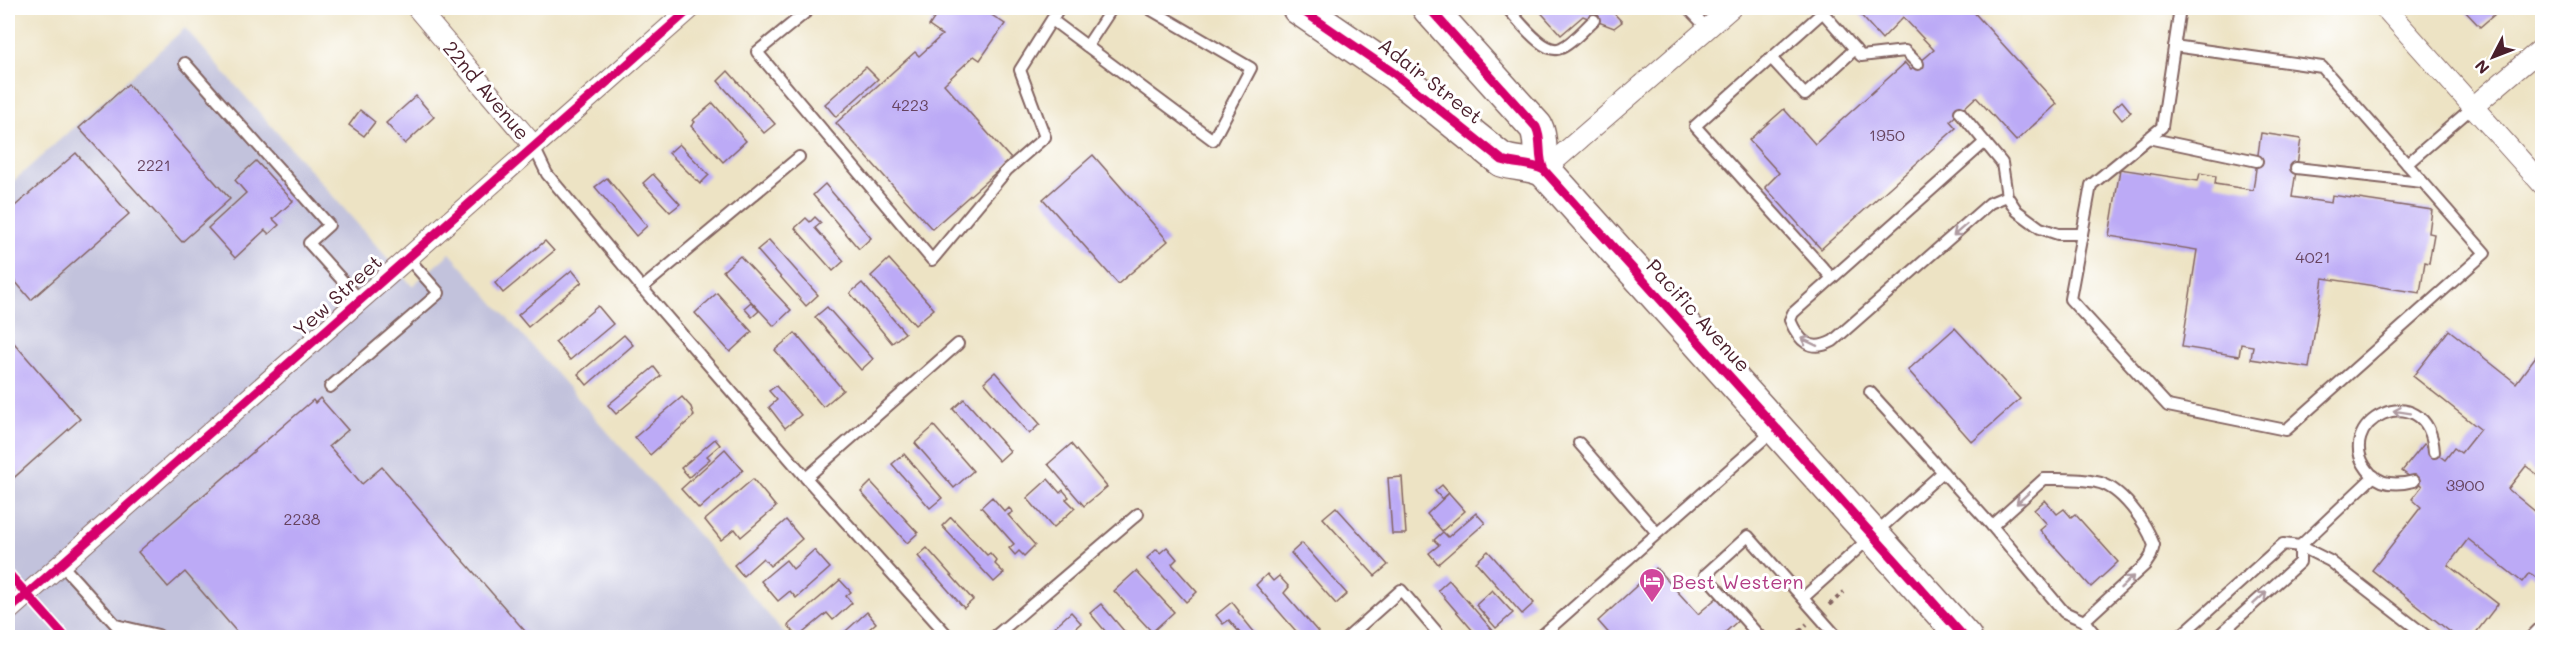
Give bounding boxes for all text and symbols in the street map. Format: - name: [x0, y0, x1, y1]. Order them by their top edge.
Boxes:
- north arrow: [2463, 27, 2523, 87]
- street label: Adair Street: [1374, 31, 1488, 129]
- street label: 22nd Avenue: [438, 35, 536, 145]
- text: N: [2470, 56, 2493, 79]
- house number: 4223: [892, 94, 928, 115]
- house number: 1950: [1869, 124, 1905, 145]
- house number: 2221: [137, 154, 171, 175]
- one-way arrow: [1952, 223, 1967, 237]
- house number: 4021: [2295, 246, 2331, 267]
- street label: Yew Street: [287, 248, 387, 342]
- street label: Pacific Avenue: [1641, 253, 1757, 377]
- one-way arrow: [1801, 336, 1819, 348]
- one-way arrow: [2392, 406, 2412, 417]
- house number: 3900: [2446, 474, 2484, 495]
- one-way arrow: [2016, 491, 2031, 505]
- house number: 2238: [284, 508, 321, 529]
- hotel icon: Best Western: [1637, 566, 1667, 604]
- place label: Best Western: [1672, 568, 1804, 594]
- one-way arrow: [2119, 574, 2134, 589]
- one-way arrow: [2252, 591, 2267, 605]

